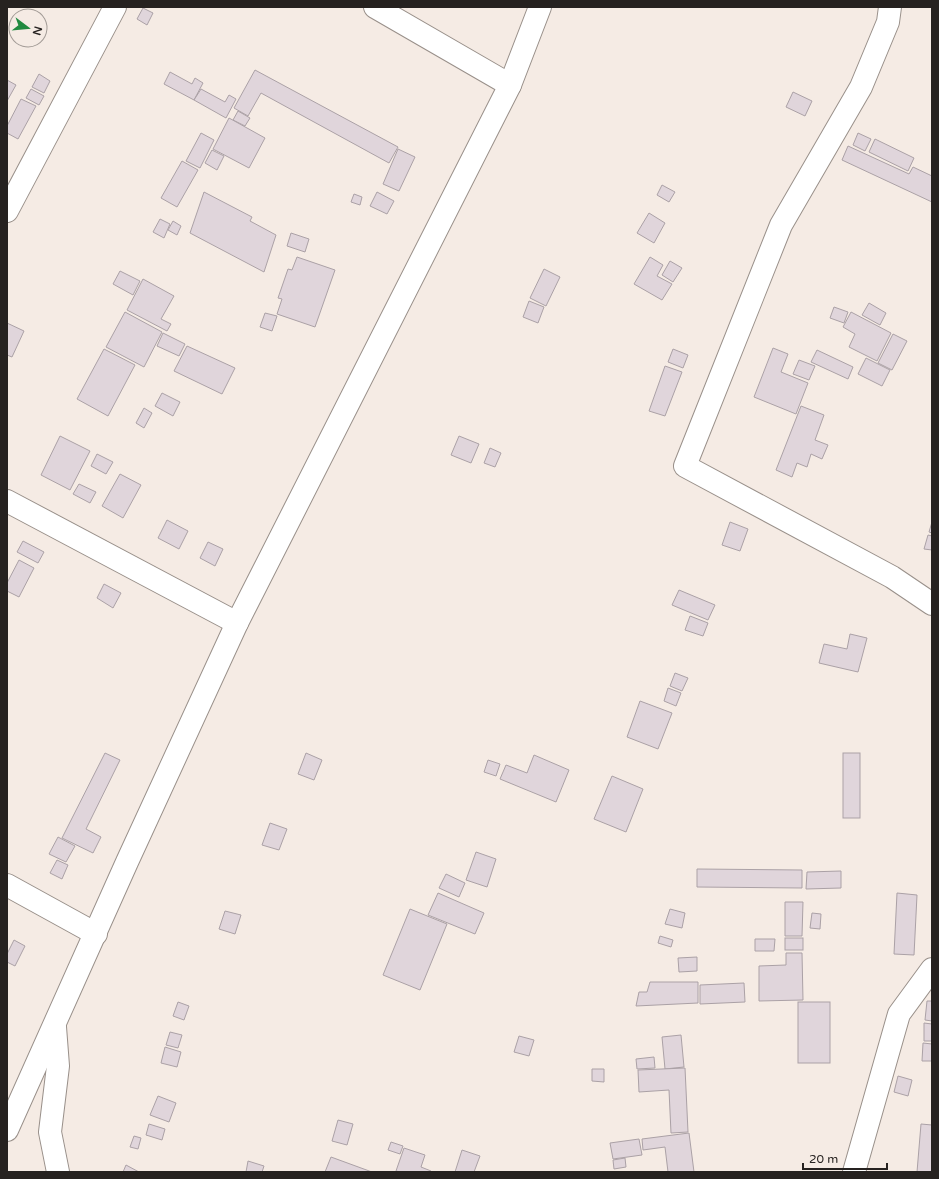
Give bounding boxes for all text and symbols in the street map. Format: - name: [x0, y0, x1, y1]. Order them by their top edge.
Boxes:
- north arrow: [8, 8, 48, 48]
- text: N: [30, 25, 45, 37]
- scale bar: [803, 1145, 887, 1171]
- text: 20 m: [809, 1152, 838, 1166]

